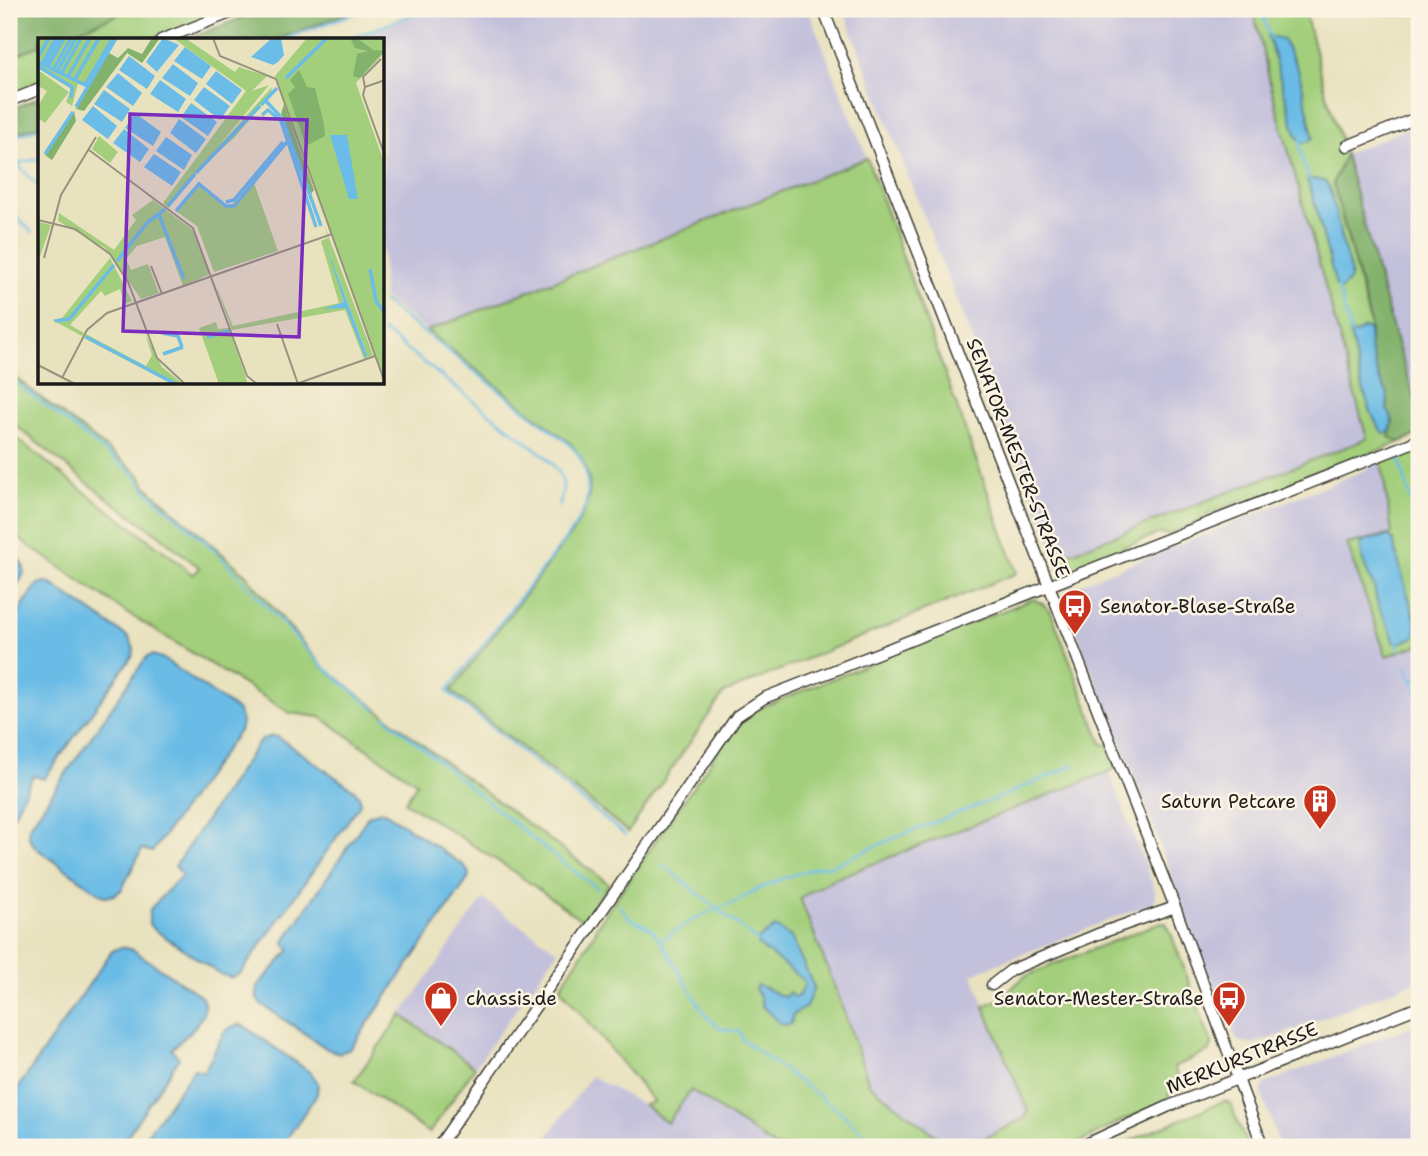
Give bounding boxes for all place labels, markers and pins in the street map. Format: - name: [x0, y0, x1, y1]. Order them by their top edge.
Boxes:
- bus stop icon: Senator-Blase-Straße: [1056, 587, 1094, 636]
- place label: Senator-Blase-Straße: [1100, 594, 1296, 619]
- building icon: Saturn Petcare: [1301, 782, 1339, 831]
- place label: Saturn Petcare: [1161, 789, 1296, 814]
- shop icon: chassis.de: [422, 979, 460, 1028]
- bus stop icon: Senator-Mester-Straße: [1210, 979, 1248, 1028]
- place label: chassis.de: [466, 986, 557, 1011]
- place label: Senator-Mester-Straße: [994, 986, 1204, 1011]

